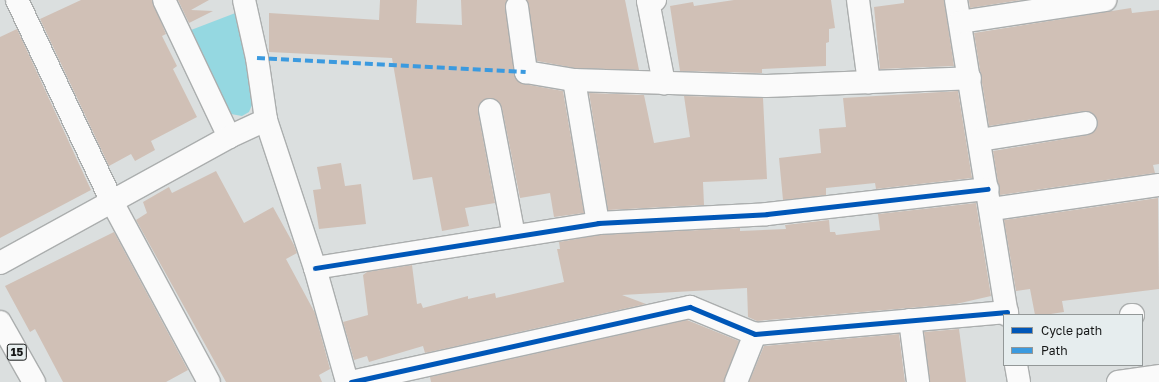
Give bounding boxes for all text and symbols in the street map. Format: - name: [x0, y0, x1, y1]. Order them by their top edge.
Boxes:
- legend: [1003, 314, 1143, 366]
- text: Cycle path: [1041, 323, 1102, 338]
- road number: 15: [6, 343, 28, 361]
- text: Path: [1041, 343, 1068, 358]

